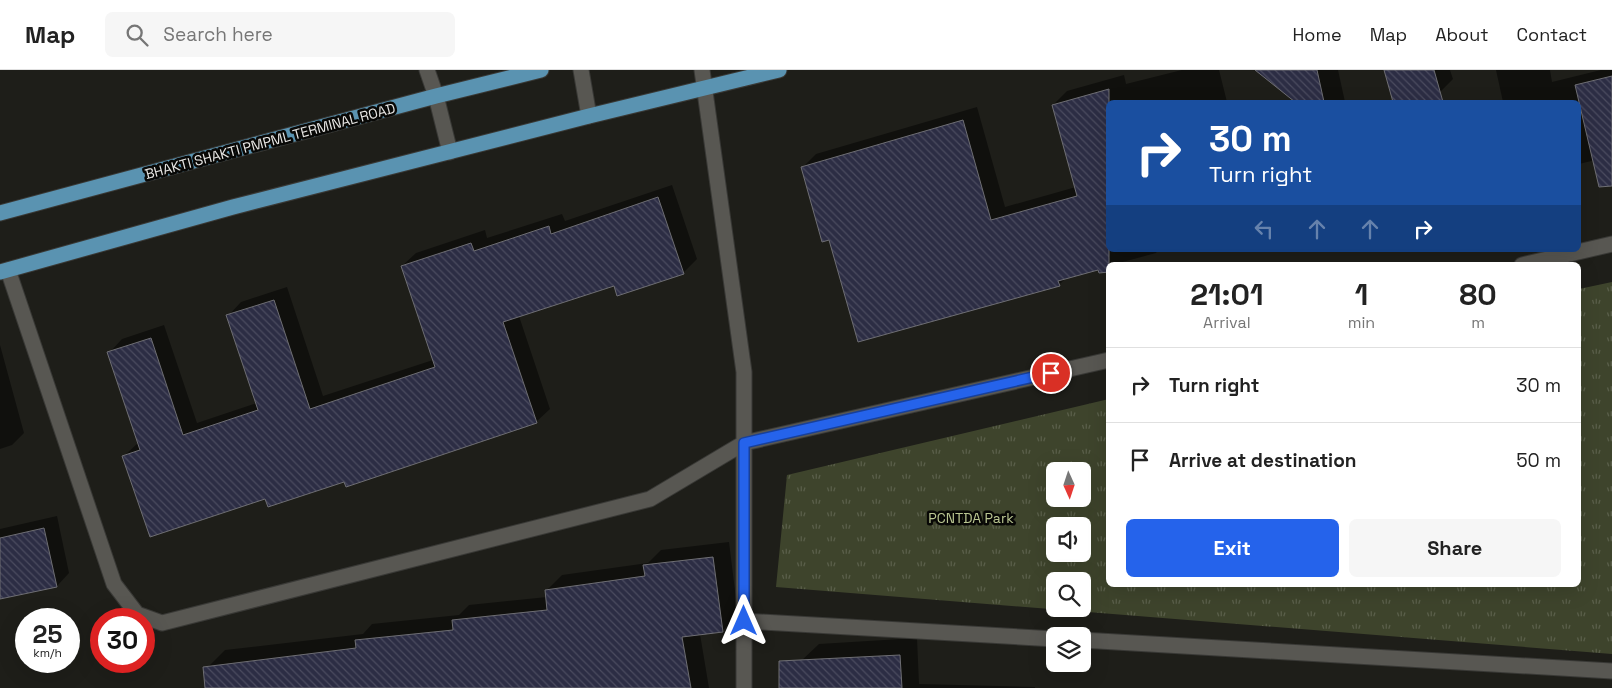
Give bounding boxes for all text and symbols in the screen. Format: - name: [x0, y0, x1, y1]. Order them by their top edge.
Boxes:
- search box: [105, 12, 455, 57]
- text: Map: [25, 19, 75, 50]
- icon: search: [123, 21, 151, 49]
- text: Search here: [163, 22, 273, 47]
- text: Home: [1293, 23, 1342, 46]
- text: Map: [1370, 23, 1407, 46]
- text: About: [1435, 23, 1489, 46]
- text: Contact: [1517, 23, 1587, 46]
- street label: BHAKTI SHAKTI PMPML TERMINAL ROAD: [143, 99, 397, 183]
- text: 30 m: [1209, 117, 1292, 161]
- icon: right: [1126, 120, 1191, 185]
- text: Turn right: [1209, 160, 1312, 188]
- icon: left: [1250, 215, 1278, 243]
- icon: ahead: [1303, 215, 1331, 243]
- icon: ahead: [1356, 215, 1384, 243]
- icon: right: [1409, 215, 1437, 243]
- text: 21:01: [1190, 275, 1264, 314]
- text: 1: [1355, 275, 1368, 314]
- text: 80: [1459, 275, 1497, 314]
- text: Arrival: [1203, 312, 1251, 333]
- text: min: [1348, 312, 1375, 333]
- text: m: [1471, 312, 1485, 333]
- pin: [1030, 352, 1072, 394]
- icon: arrive: [1037, 359, 1065, 387]
- icon: right: [1126, 371, 1154, 399]
- text: Turn right: [1169, 373, 1259, 398]
- text: 30 m: [1516, 373, 1561, 398]
- icon: arrive: [1126, 446, 1154, 474]
- text: Arrive at destination: [1169, 448, 1357, 473]
- text: 50 m: [1516, 448, 1561, 473]
- north arrow: [1046, 462, 1091, 508]
- map controls: [1046, 462, 1091, 672]
- park label: PCNTDA Park: [928, 509, 1014, 527]
- button: sound: [1046, 517, 1091, 562]
- button: Exit: [1126, 519, 1339, 577]
- button: Share: [1349, 519, 1561, 577]
- button: search: [1046, 572, 1091, 617]
- position arrow: [717, 594, 769, 646]
- speed limit sign: 30: [90, 608, 155, 673]
- text: 25: [33, 618, 62, 650]
- button: layers: [1046, 627, 1091, 672]
- text: km/h: [33, 645, 62, 661]

